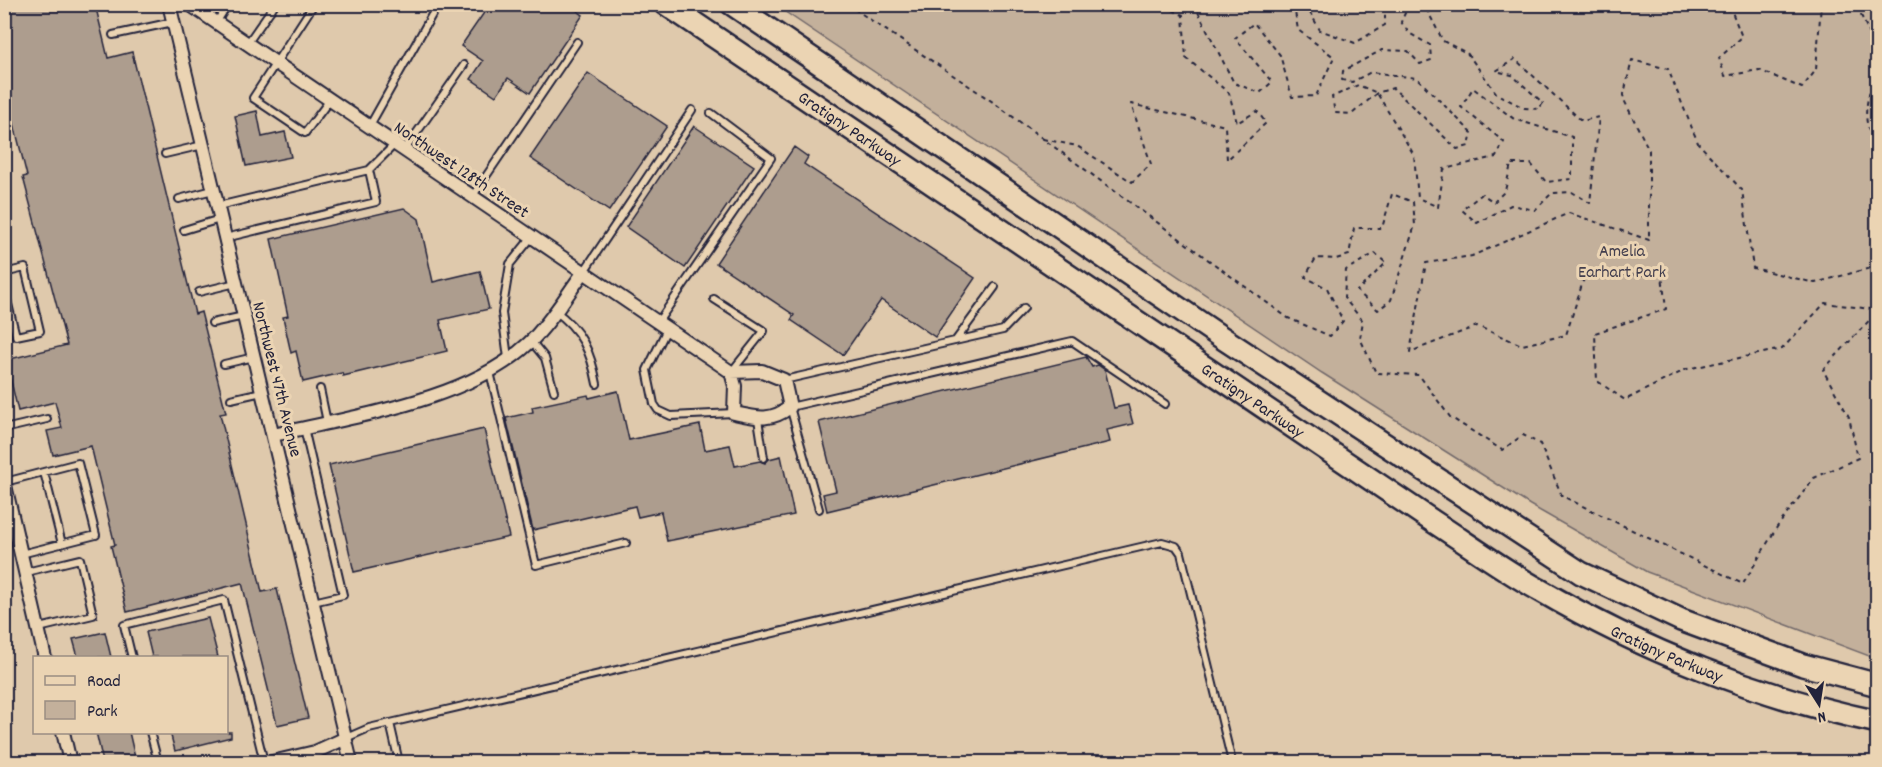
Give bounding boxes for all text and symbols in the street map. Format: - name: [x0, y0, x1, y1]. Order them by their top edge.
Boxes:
- street label: Gratigny Parkway: [792, 86, 906, 174]
- street label: Northwest 128th Street: [388, 117, 533, 226]
- park label: Amelia Earhart Park: [1578, 240, 1666, 286]
- street label: Northwest 47th Avenue: [244, 299, 307, 460]
- street label: Gratigny Parkway: [1195, 358, 1309, 446]
- street label: Gratigny Parkway: [1605, 620, 1726, 691]
- legend: [33, 656, 228, 734]
- text: Road: [87, 670, 121, 695]
- north arrow: [1789, 674, 1849, 734]
- text: Park: [87, 700, 118, 725]
- text: N: [1815, 704, 1828, 728]

